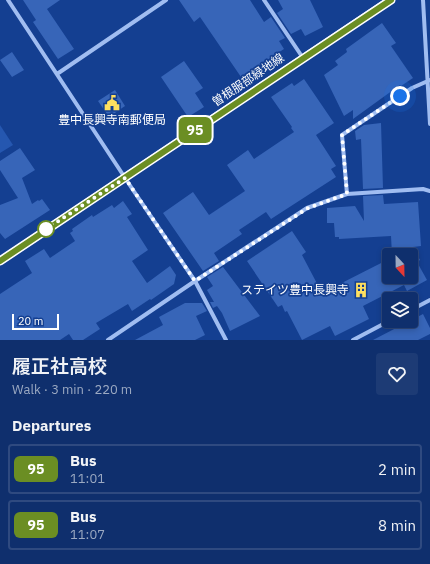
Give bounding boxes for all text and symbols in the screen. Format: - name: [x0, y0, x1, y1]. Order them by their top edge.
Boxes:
- street label: 曽根服部緑地線: [209, 50, 287, 109]
- your location: [390, 86, 410, 106]
- public building icon: 豊中長興寺南郵便局: [103, 94, 121, 112]
- place label: 豊中長興寺南郵便局: [58, 112, 166, 127]
- line badge: 95: [177, 117, 213, 143]
- text: 95: [187, 121, 203, 139]
- unlabelled marker: [37, 220, 55, 238]
- north arrow: [382, 248, 418, 284]
- map controls: [382, 248, 418, 328]
- building icon: ステイツ豊中長興寺: [352, 281, 370, 299]
- place label: ステイツ豊中長興寺: [241, 282, 349, 297]
- button: layers: [382, 292, 418, 328]
- scale bar: [12, 312, 59, 331]
- text: 20 m: [18, 314, 43, 328]
- button: heart: [376, 353, 418, 395]
- text: 履正社高校: [12, 354, 107, 378]
- text: Walk · 3 min · 220 m: [12, 381, 132, 398]
- text: Departures: [12, 416, 91, 435]
- text: Bus: [70, 451, 97, 470]
- text: 95: [28, 460, 44, 478]
- text: 2 min: [378, 460, 416, 479]
- text: 11:01: [70, 470, 105, 487]
- text: Bus: [70, 507, 97, 526]
- text: 95: [28, 516, 44, 534]
- text: 8 min: [378, 516, 416, 535]
- text: 11:07: [70, 526, 105, 543]

